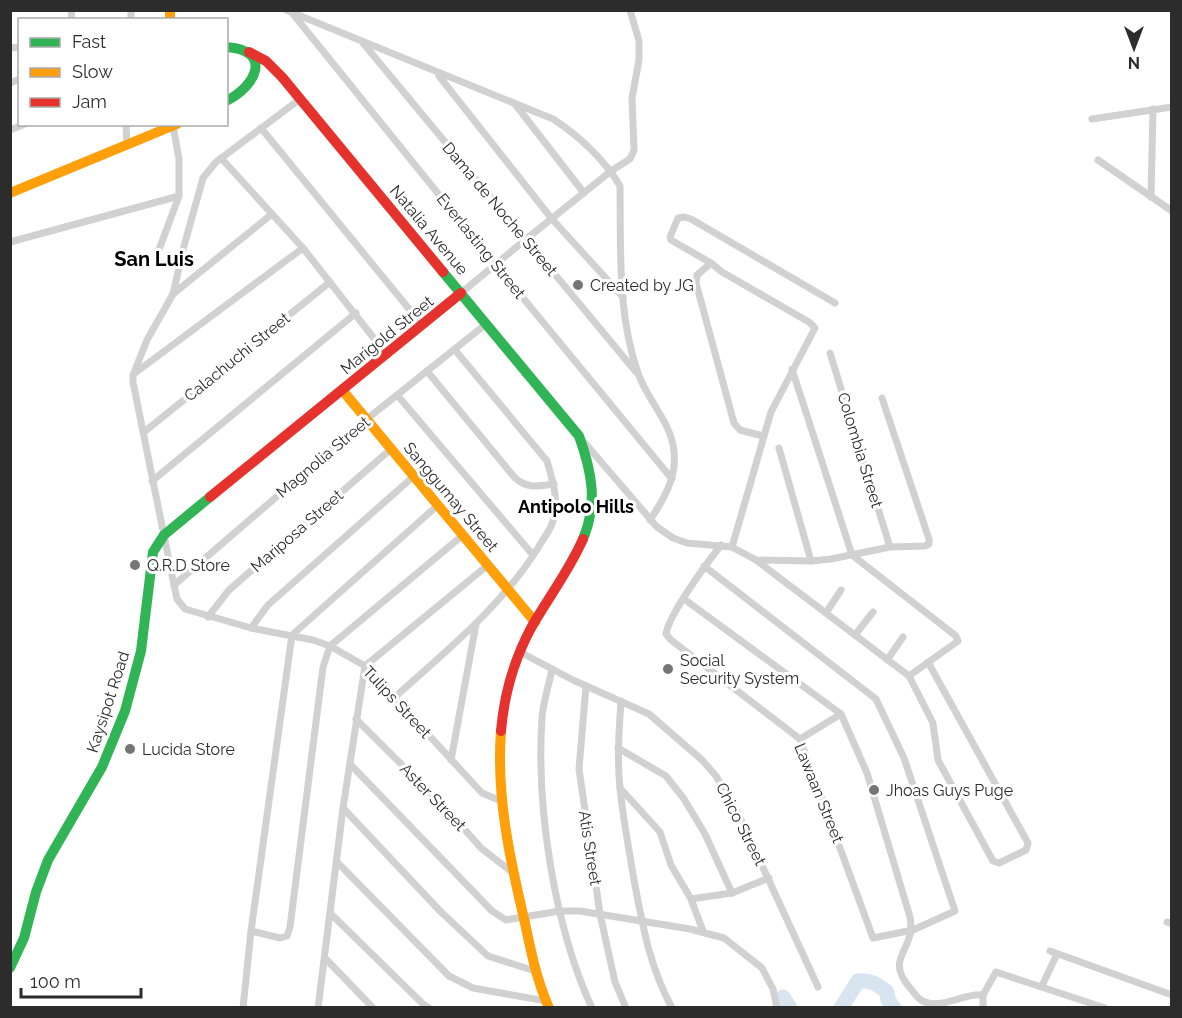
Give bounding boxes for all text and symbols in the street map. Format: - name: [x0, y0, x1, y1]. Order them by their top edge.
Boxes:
- legend: [18, 18, 228, 126]
- north arrow: [1104, 18, 1164, 78]
- text: Fast: [72, 31, 106, 52]
- text: N: [1128, 53, 1140, 72]
- text: Slow: [72, 61, 113, 82]
- text: Jam: [72, 91, 107, 112]
- street label: Dama de Noche Street: [438, 138, 562, 280]
- street label: Natalia Avenue: [386, 181, 472, 279]
- street label: Everlasting Street: [433, 190, 530, 303]
- district label: San Luis: [114, 247, 194, 271]
- place label: Created by JG: [590, 276, 694, 295]
- marker: Created by JG: [571, 278, 585, 292]
- street label: Marigold Street: [337, 291, 438, 378]
- street label: Calachuchi Street: [180, 308, 294, 405]
- street label: Colombia Street: [833, 390, 887, 511]
- street label: Magnolia Street: [272, 412, 374, 502]
- street label: Sanggumay Street: [400, 438, 503, 556]
- street label: Mariposa Street: [247, 485, 348, 576]
- district label: Antipolo Hills: [518, 496, 634, 517]
- place label: Q.R.D Store: [147, 556, 230, 575]
- marker: Q.R.D Store: [128, 558, 142, 572]
- street label: Kaysipot Road: [83, 649, 133, 755]
- place label: Social Security System: [680, 651, 799, 688]
- street label: Tulips Street: [359, 662, 436, 743]
- marker: Social Security System: [661, 662, 675, 676]
- place label: Lucida Store: [142, 740, 235, 759]
- street label: Lawaan Street: [790, 740, 848, 846]
- marker: Lucida Store: [123, 742, 137, 756]
- street label: Aster Street: [396, 759, 470, 835]
- street label: Chico Street: [712, 779, 770, 869]
- place label: Jhoas Guys Puge: [886, 781, 1013, 800]
- marker: Jhoas Guys Puge: [867, 783, 881, 797]
- street label: Atis Street: [575, 809, 605, 887]
- scale bar: [21, 961, 141, 999]
- text: 100 m: [30, 971, 81, 992]

